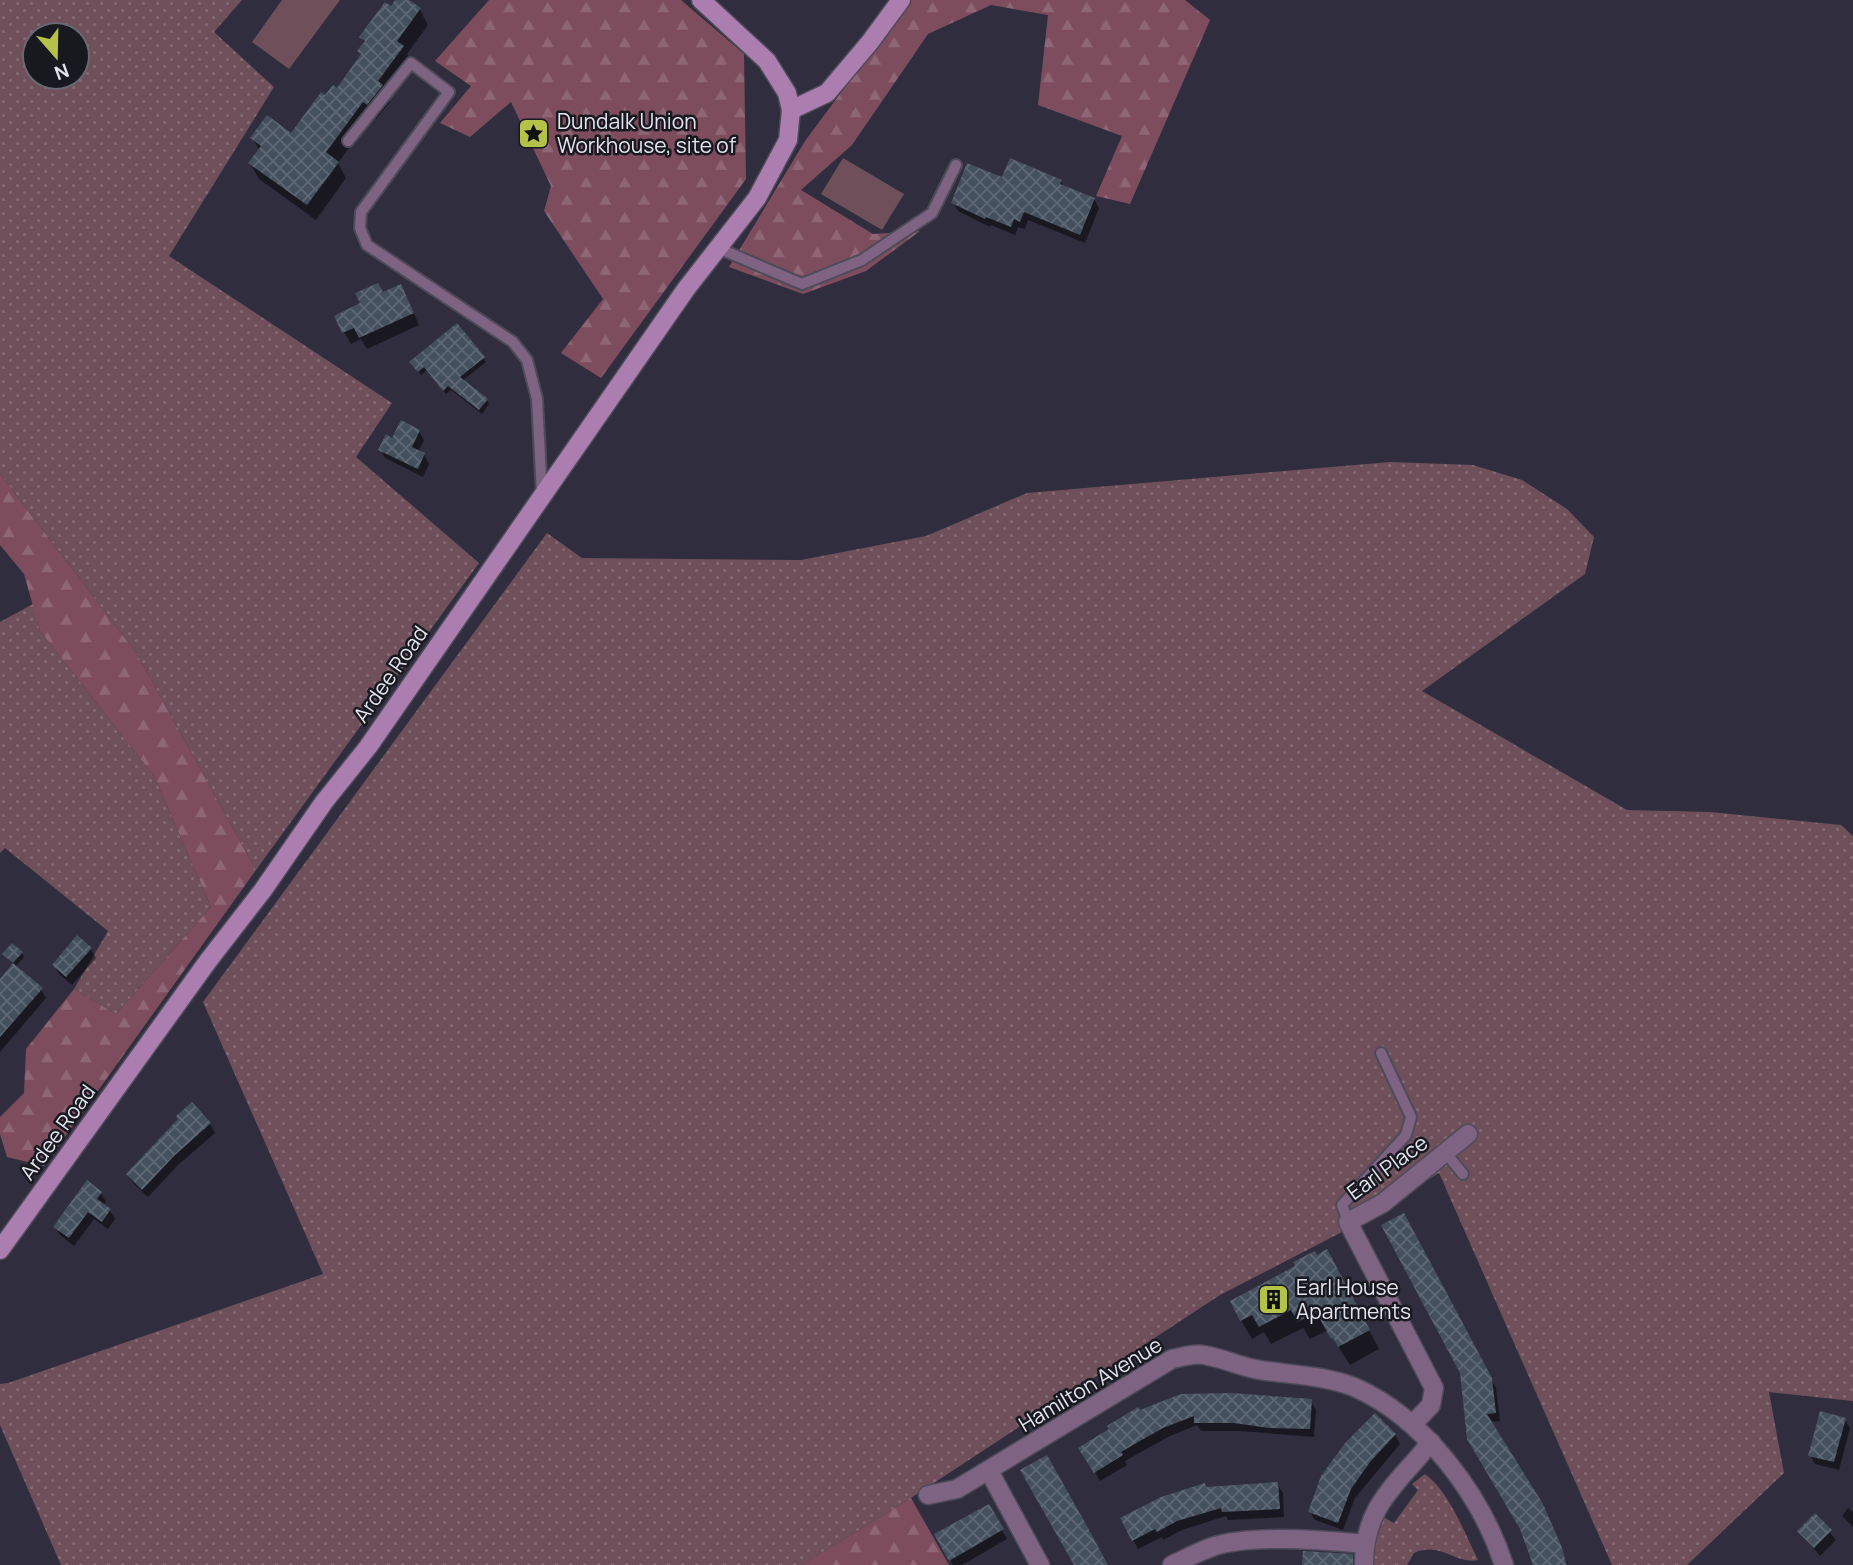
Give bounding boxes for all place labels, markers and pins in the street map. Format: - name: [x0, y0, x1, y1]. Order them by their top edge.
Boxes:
- place label: Dundalk Union Workhouse, site of: [557, 107, 737, 159]
- place icon: Dundalk Union Workhouse, site of: [517, 116, 551, 150]
- place label: Earl House Apartments: [1296, 1273, 1411, 1325]
- building icon: Earl House Apartments: [1256, 1282, 1290, 1316]

